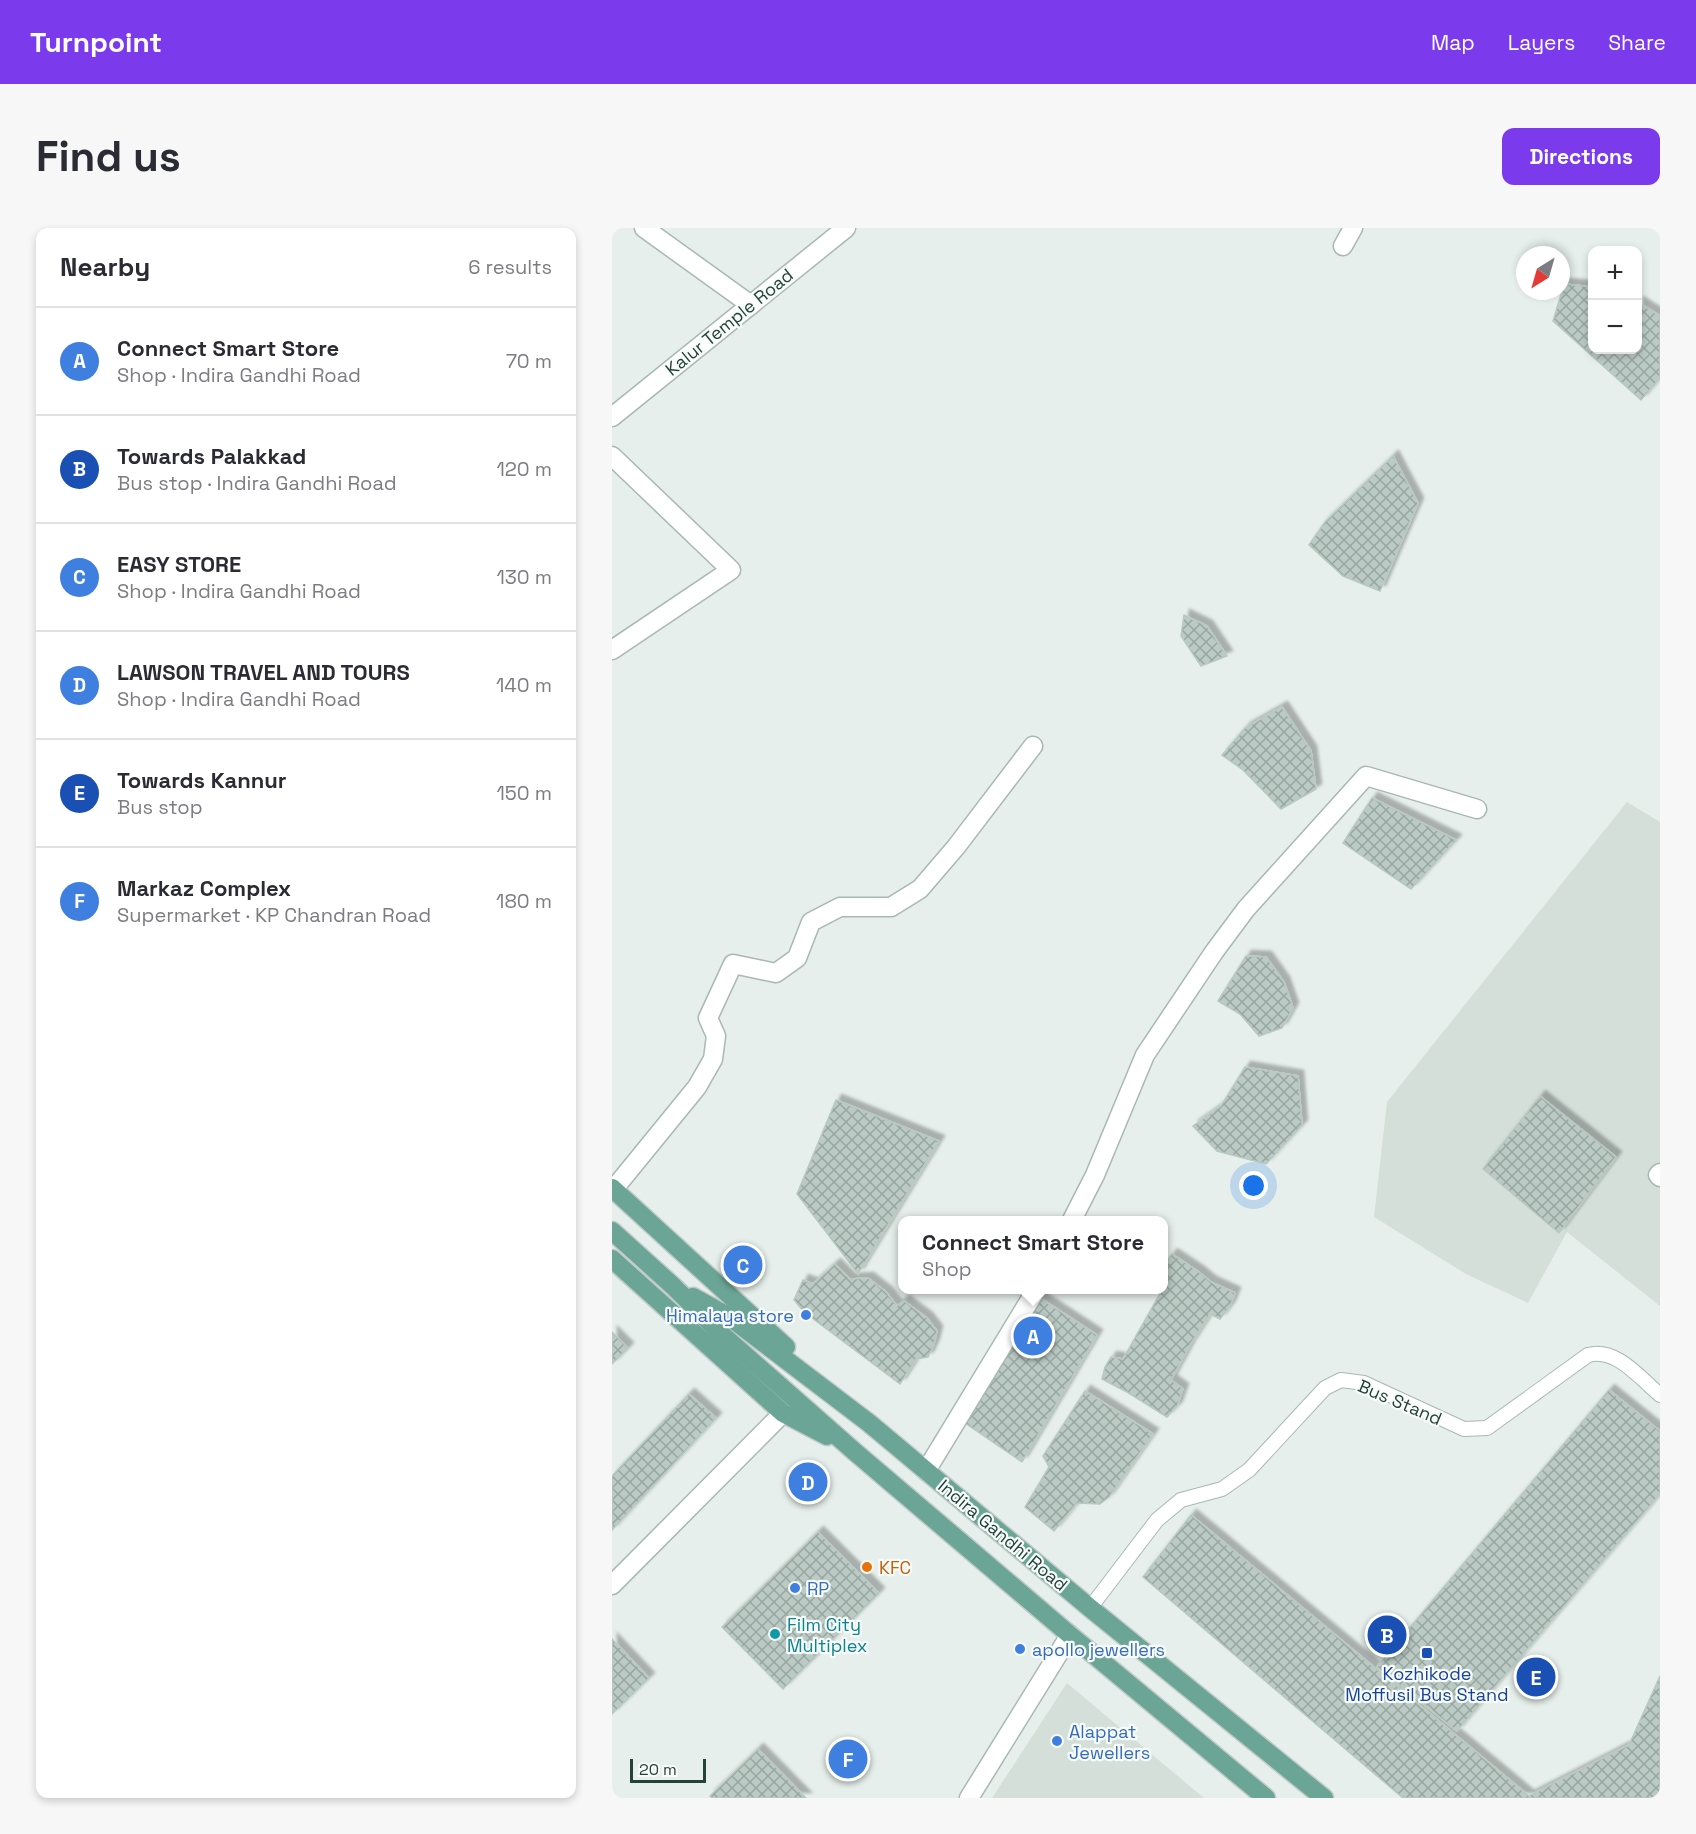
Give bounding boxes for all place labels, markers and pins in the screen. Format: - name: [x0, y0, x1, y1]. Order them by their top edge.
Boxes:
- pin: C: [724, 1242, 762, 1288]
- place label: Himalaya store: [666, 1304, 794, 1327]
- marker: Himalaya store: [799, 1308, 813, 1322]
- pin: A: [1014, 1314, 1052, 1358]
- pin: D: [788, 1460, 828, 1504]
- place label: KFC: [879, 1556, 911, 1579]
- marker: KFC: [860, 1560, 874, 1574]
- place label: RP: [807, 1577, 829, 1600]
- marker: RP: [788, 1581, 802, 1595]
- pin: B: [1368, 1612, 1406, 1658]
- place label: Film City Multiplex: [787, 1613, 867, 1657]
- marker: Film City Multiplex: [768, 1627, 782, 1641]
- place label: apollo jewellers: [1032, 1638, 1165, 1661]
- marker: apollo jewellers: [1013, 1642, 1027, 1656]
- marker: Kozhikode Moffusil Bus Stand: [1420, 1646, 1434, 1660]
- pin: E: [1516, 1654, 1556, 1700]
- place label: Kozhikode Moffusil Bus Stand: [1345, 1662, 1509, 1706]
- place label: Alappat Jewellers: [1069, 1720, 1150, 1764]
- marker: Alappat Jewellers: [1050, 1734, 1064, 1748]
- pin: F: [828, 1736, 868, 1781]

